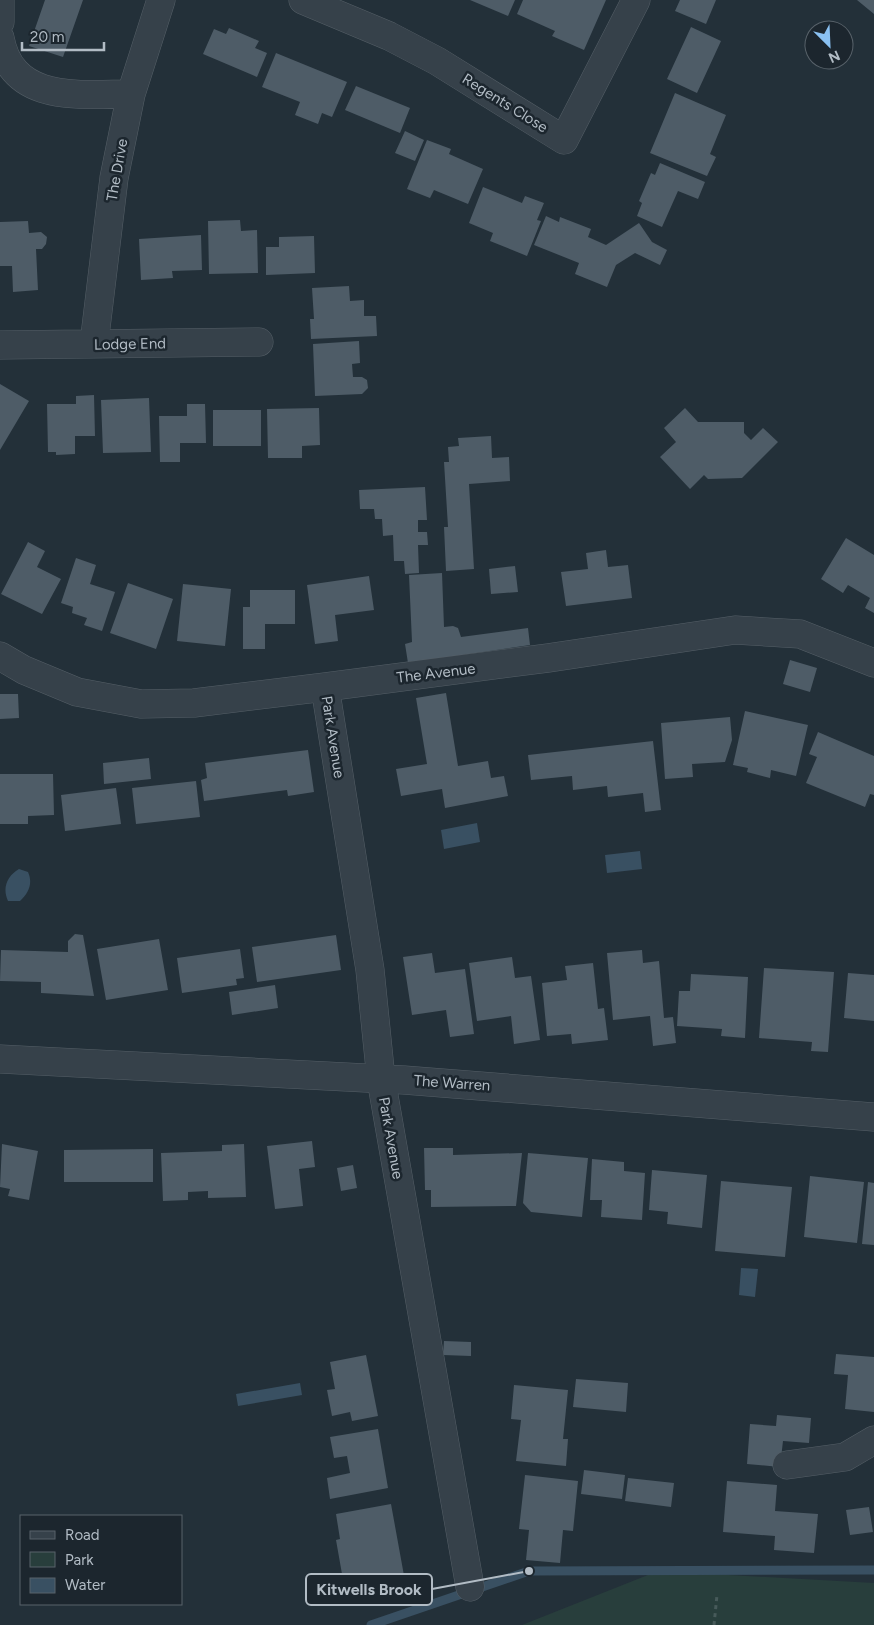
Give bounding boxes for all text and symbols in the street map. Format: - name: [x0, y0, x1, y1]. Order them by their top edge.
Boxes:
- scale bar: [22, 20, 105, 52]
- north arrow: [804, 20, 854, 70]
- text: 20 m: [30, 28, 64, 46]
- text: N: [826, 46, 842, 66]
- street label: Regents Close: [459, 70, 551, 136]
- street label: The Drive: [103, 137, 131, 203]
- street label: Lodge End: [94, 334, 166, 354]
- street label: The Avenue: [396, 659, 476, 687]
- street label: Park Avenue: [318, 695, 348, 779]
- street label: The Warren: [413, 1071, 491, 1095]
- street label: Park Avenue: [375, 1096, 407, 1180]
- legend: [20, 1515, 182, 1605]
- text: Road: [65, 1526, 100, 1544]
- text: Park: [65, 1551, 94, 1569]
- callout: Kitwells Brook: [306, 1574, 432, 1605]
- text: Water: [65, 1576, 105, 1594]
- text: Kitwells Brook: [316, 1580, 422, 1599]

